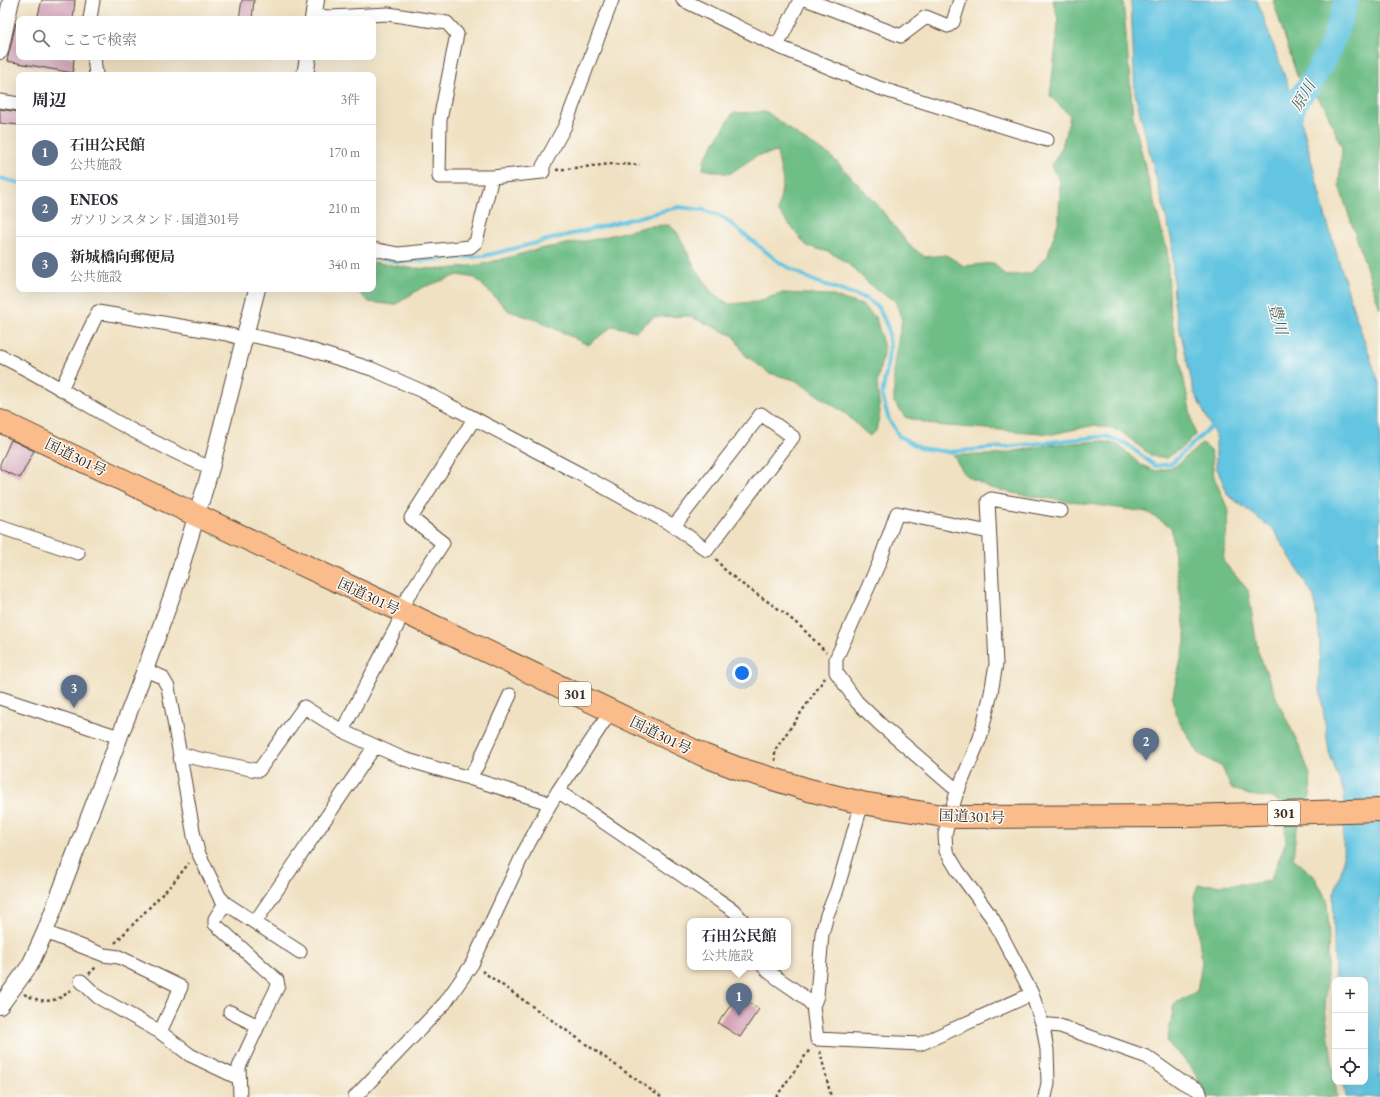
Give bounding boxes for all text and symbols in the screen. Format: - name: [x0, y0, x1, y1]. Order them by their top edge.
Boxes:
- search box: [16, 16, 376, 60]
- icon: search: [30, 27, 52, 49]
- text: ここで検索: [62, 30, 137, 49]
- water label: 原川: [1286, 75, 1321, 115]
- text: 周辺: [32, 89, 66, 111]
- text: 3件: [341, 91, 360, 108]
- text: 石田公民館: [70, 135, 145, 154]
- text: 1: [42, 144, 48, 161]
- text: 170 m: [329, 144, 360, 161]
- text: 公共施設: [70, 156, 122, 173]
- text: ENEOS: [70, 190, 118, 209]
- text: 2: [42, 200, 48, 217]
- text: 210 m: [329, 200, 360, 217]
- text: ガソリンスタンド · 国道301号: [70, 211, 239, 228]
- text: 新城橋向郵便局: [70, 247, 175, 266]
- text: 3: [42, 256, 48, 273]
- text: 340 m: [329, 256, 360, 273]
- text: 公共施設: [70, 268, 122, 285]
- water label: 豊川: [1264, 301, 1293, 339]
- street label: 国道301号: [42, 434, 110, 480]
- street label: 国道301号: [335, 573, 403, 619]
- your location: [732, 663, 752, 683]
- pin: 3: [61, 675, 87, 708]
- road number: 301: [559, 682, 591, 706]
- street label: 国道301号: [627, 712, 695, 758]
- pin: 2: [1133, 728, 1159, 761]
- road number: 301: [1268, 801, 1300, 825]
- street label: 国道301号: [938, 805, 1006, 827]
- popup: [687, 918, 791, 970]
- text: 石田公民館: [701, 926, 777, 945]
- text: 公共施設: [701, 947, 754, 964]
- map controls: [1332, 977, 1368, 1085]
- button: +: [1332, 977, 1368, 1013]
- pin: 1: [726, 983, 752, 1016]
- button: −: [1332, 1013, 1368, 1049]
- button: locate: [1332, 1049, 1368, 1085]

